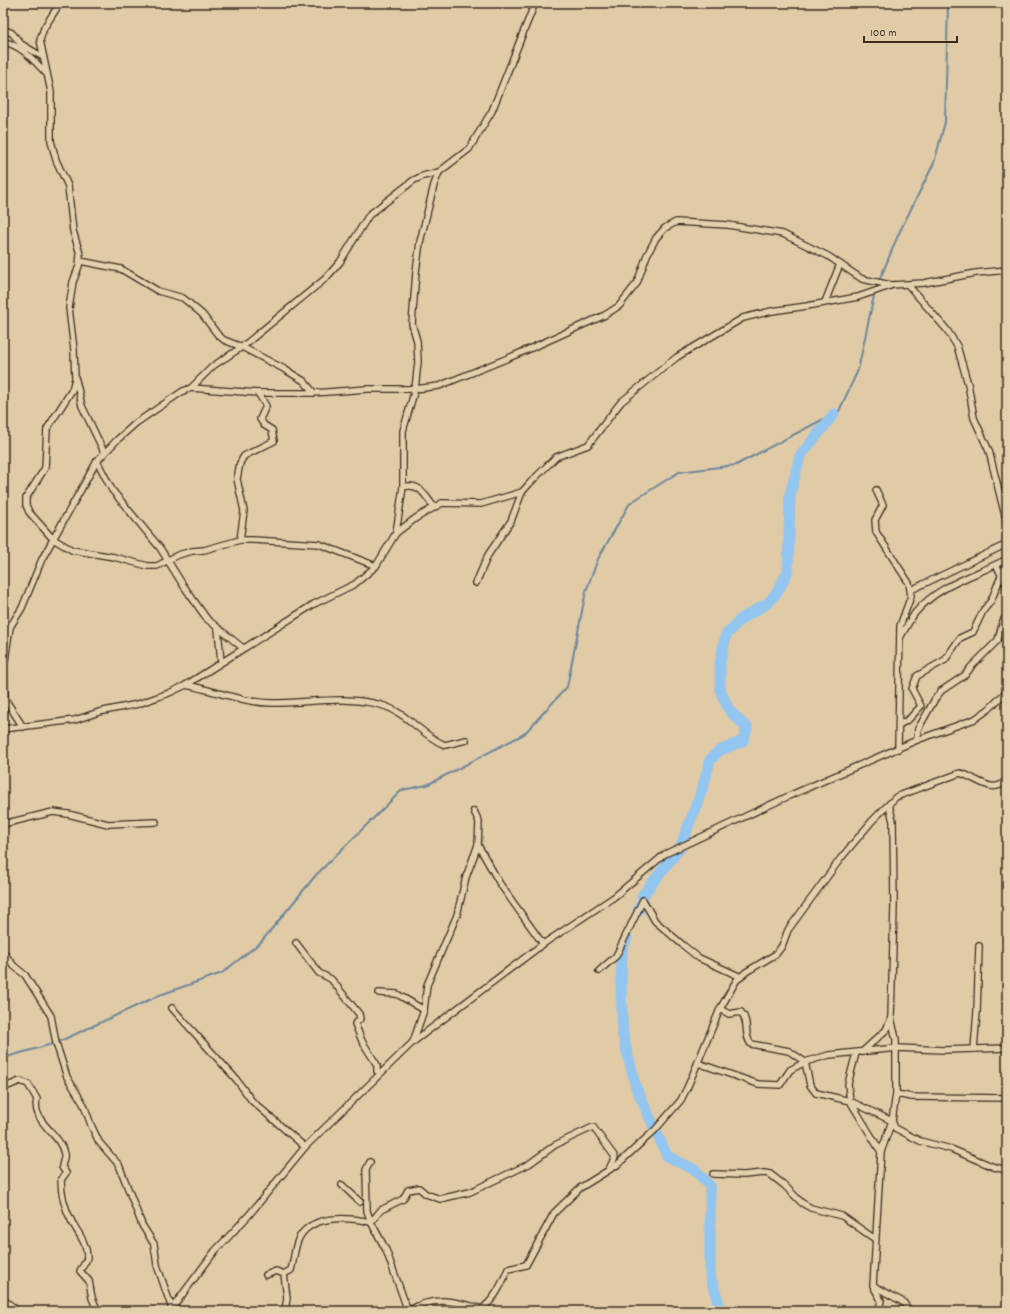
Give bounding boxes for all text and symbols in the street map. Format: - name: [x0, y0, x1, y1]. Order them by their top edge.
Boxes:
- scale bar: [864, 18, 957, 44]
- text: 100 m: [870, 25, 897, 42]

